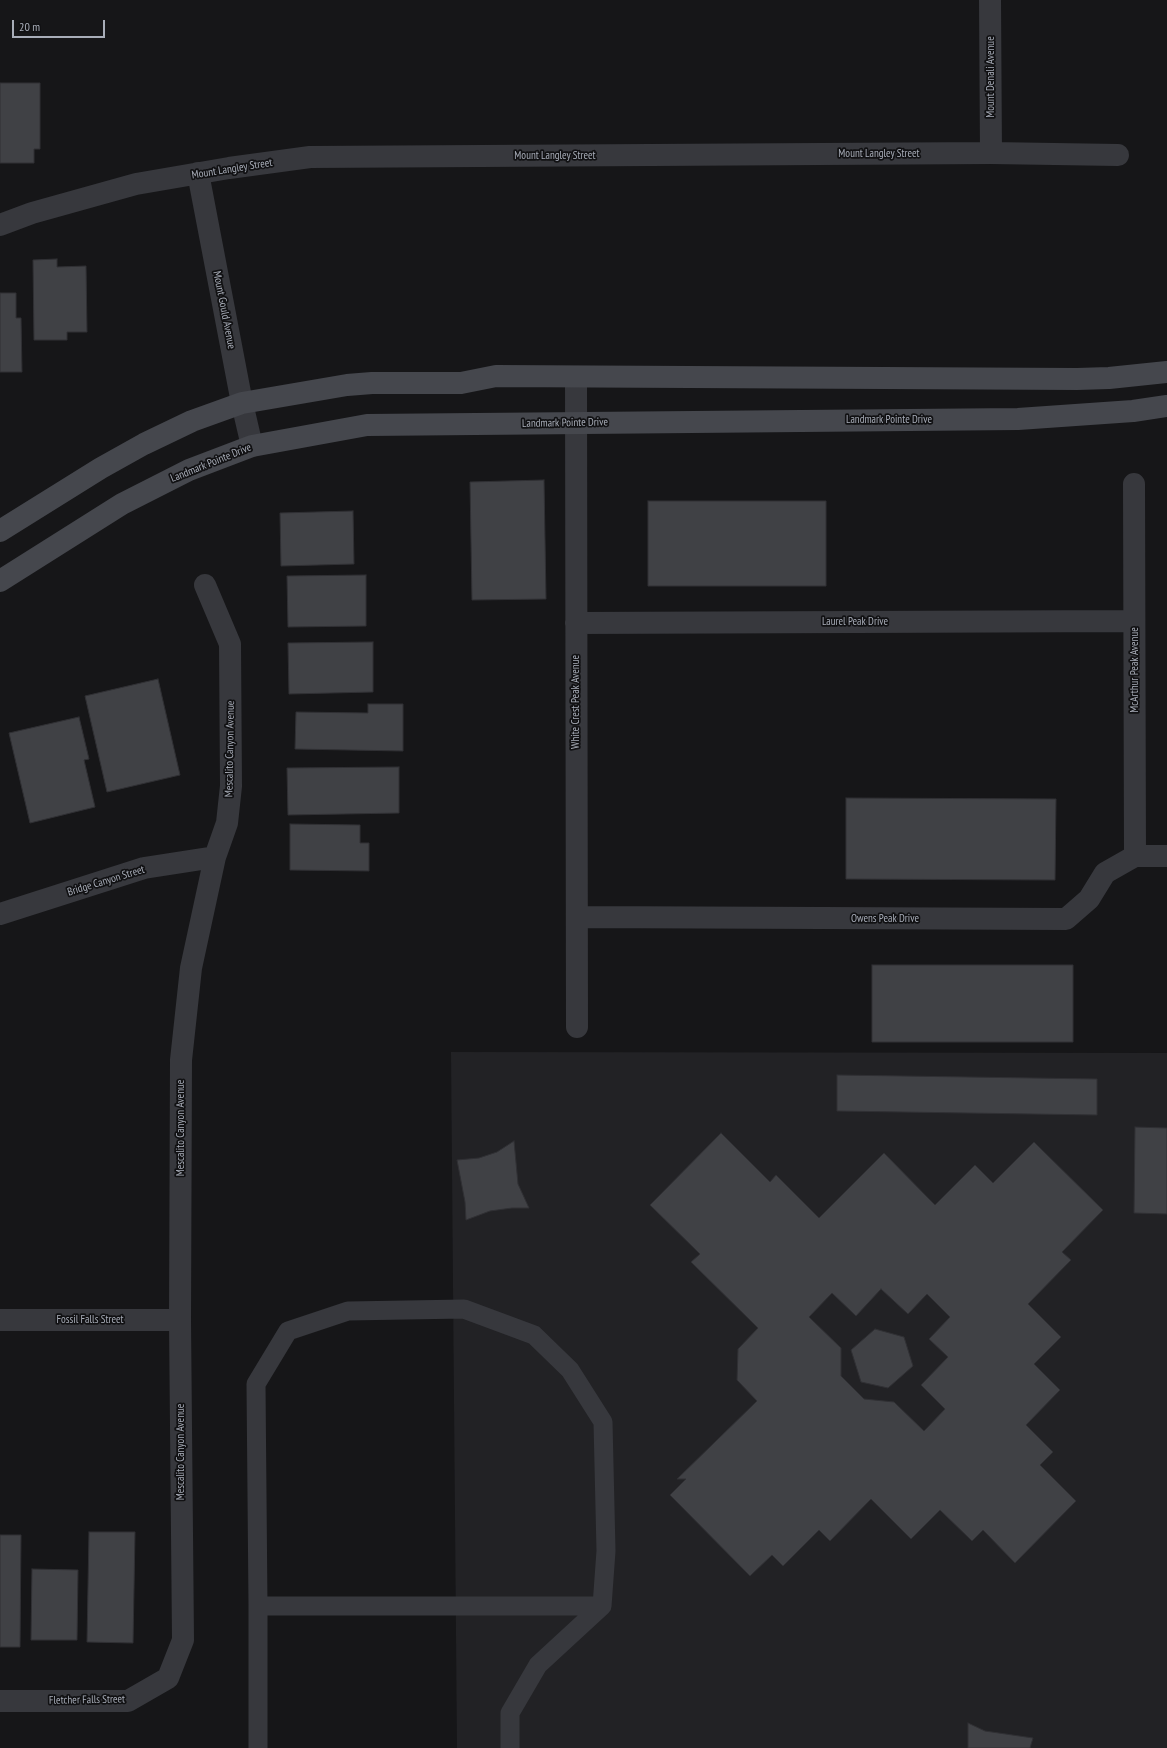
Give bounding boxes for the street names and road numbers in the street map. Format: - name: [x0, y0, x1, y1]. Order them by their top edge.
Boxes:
- street label: Mount Denali Avenue: [984, 36, 998, 118]
- street label: Mount Langley Street: [838, 147, 920, 161]
- street label: Mount Langley Street: [514, 149, 596, 163]
- street label: Mount Langley Street: [191, 156, 273, 182]
- street label: Mount Gould Avenue: [210, 270, 238, 350]
- street label: Landmark Pointe Drive: [846, 413, 932, 427]
- street label: Landmark Pointe Drive: [522, 416, 608, 430]
- street label: Landmark Pointe Drive: [169, 441, 253, 485]
- street label: Laurel Peak Drive: [822, 615, 888, 629]
- street label: McArthur Peak Avenue: [1128, 627, 1142, 713]
- street label: White Crest Peak Avenue: [569, 655, 583, 749]
- street label: Mescalito Canyon Avenue: [223, 701, 237, 797]
- street label: Bridge Canyon Street: [66, 863, 146, 899]
- street label: Owens Peak Drive: [851, 912, 919, 926]
- street label: Mescalito Canyon Avenue: [174, 1080, 188, 1176]
- street label: Fossil Falls Street: [57, 1313, 123, 1327]
- street label: Mescalito Canyon Avenue: [174, 1404, 188, 1500]
- street label: Fletcher Falls Street: [49, 1693, 125, 1707]

